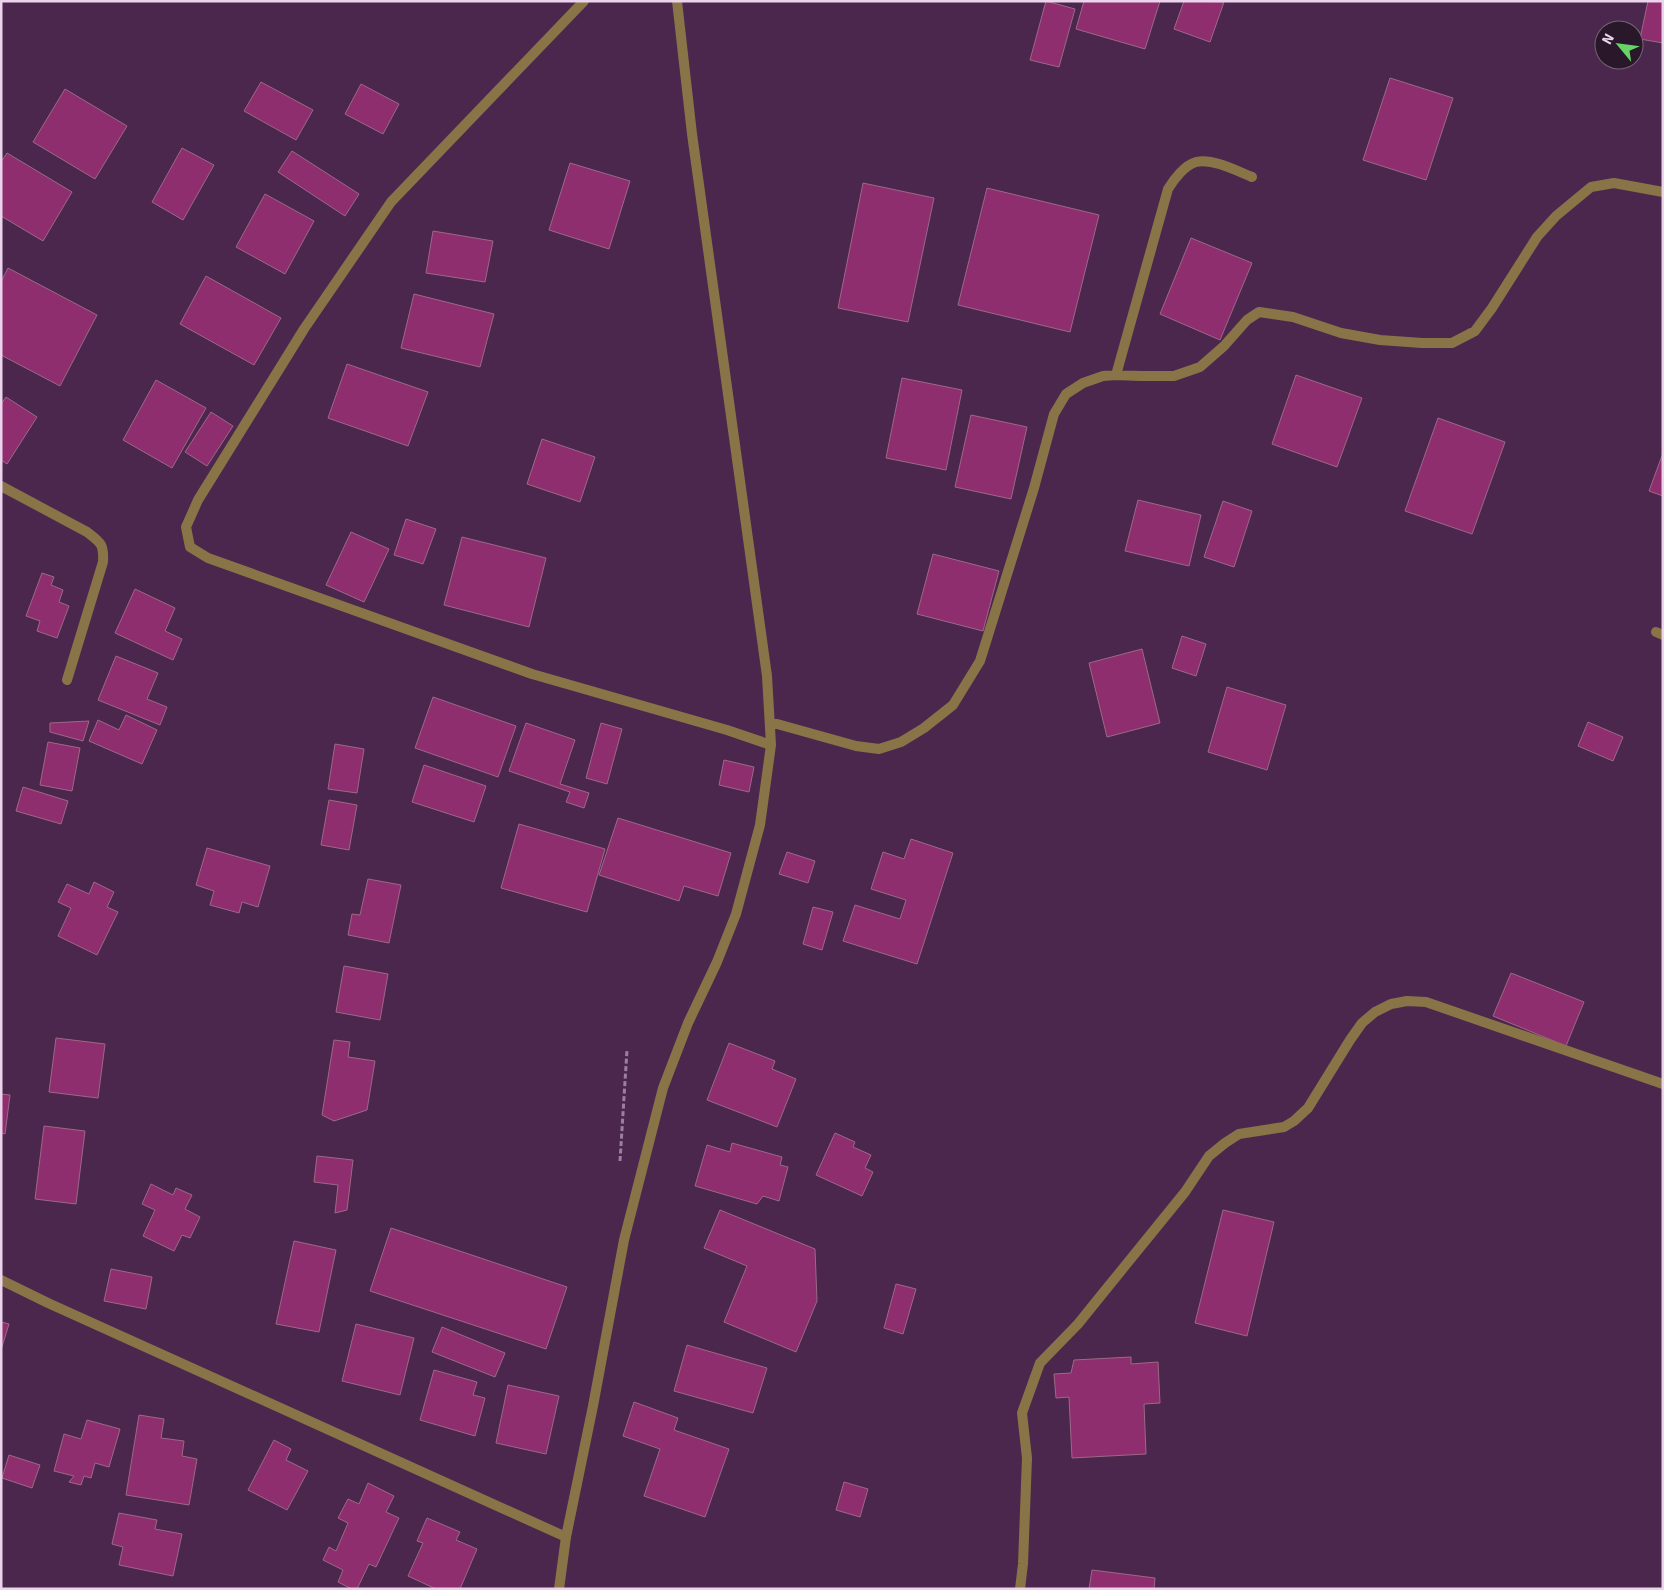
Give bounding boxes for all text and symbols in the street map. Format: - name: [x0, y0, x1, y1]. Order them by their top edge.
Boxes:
- north arrow: [1594, 20, 1644, 70]
- text: N: [1598, 31, 1618, 47]

